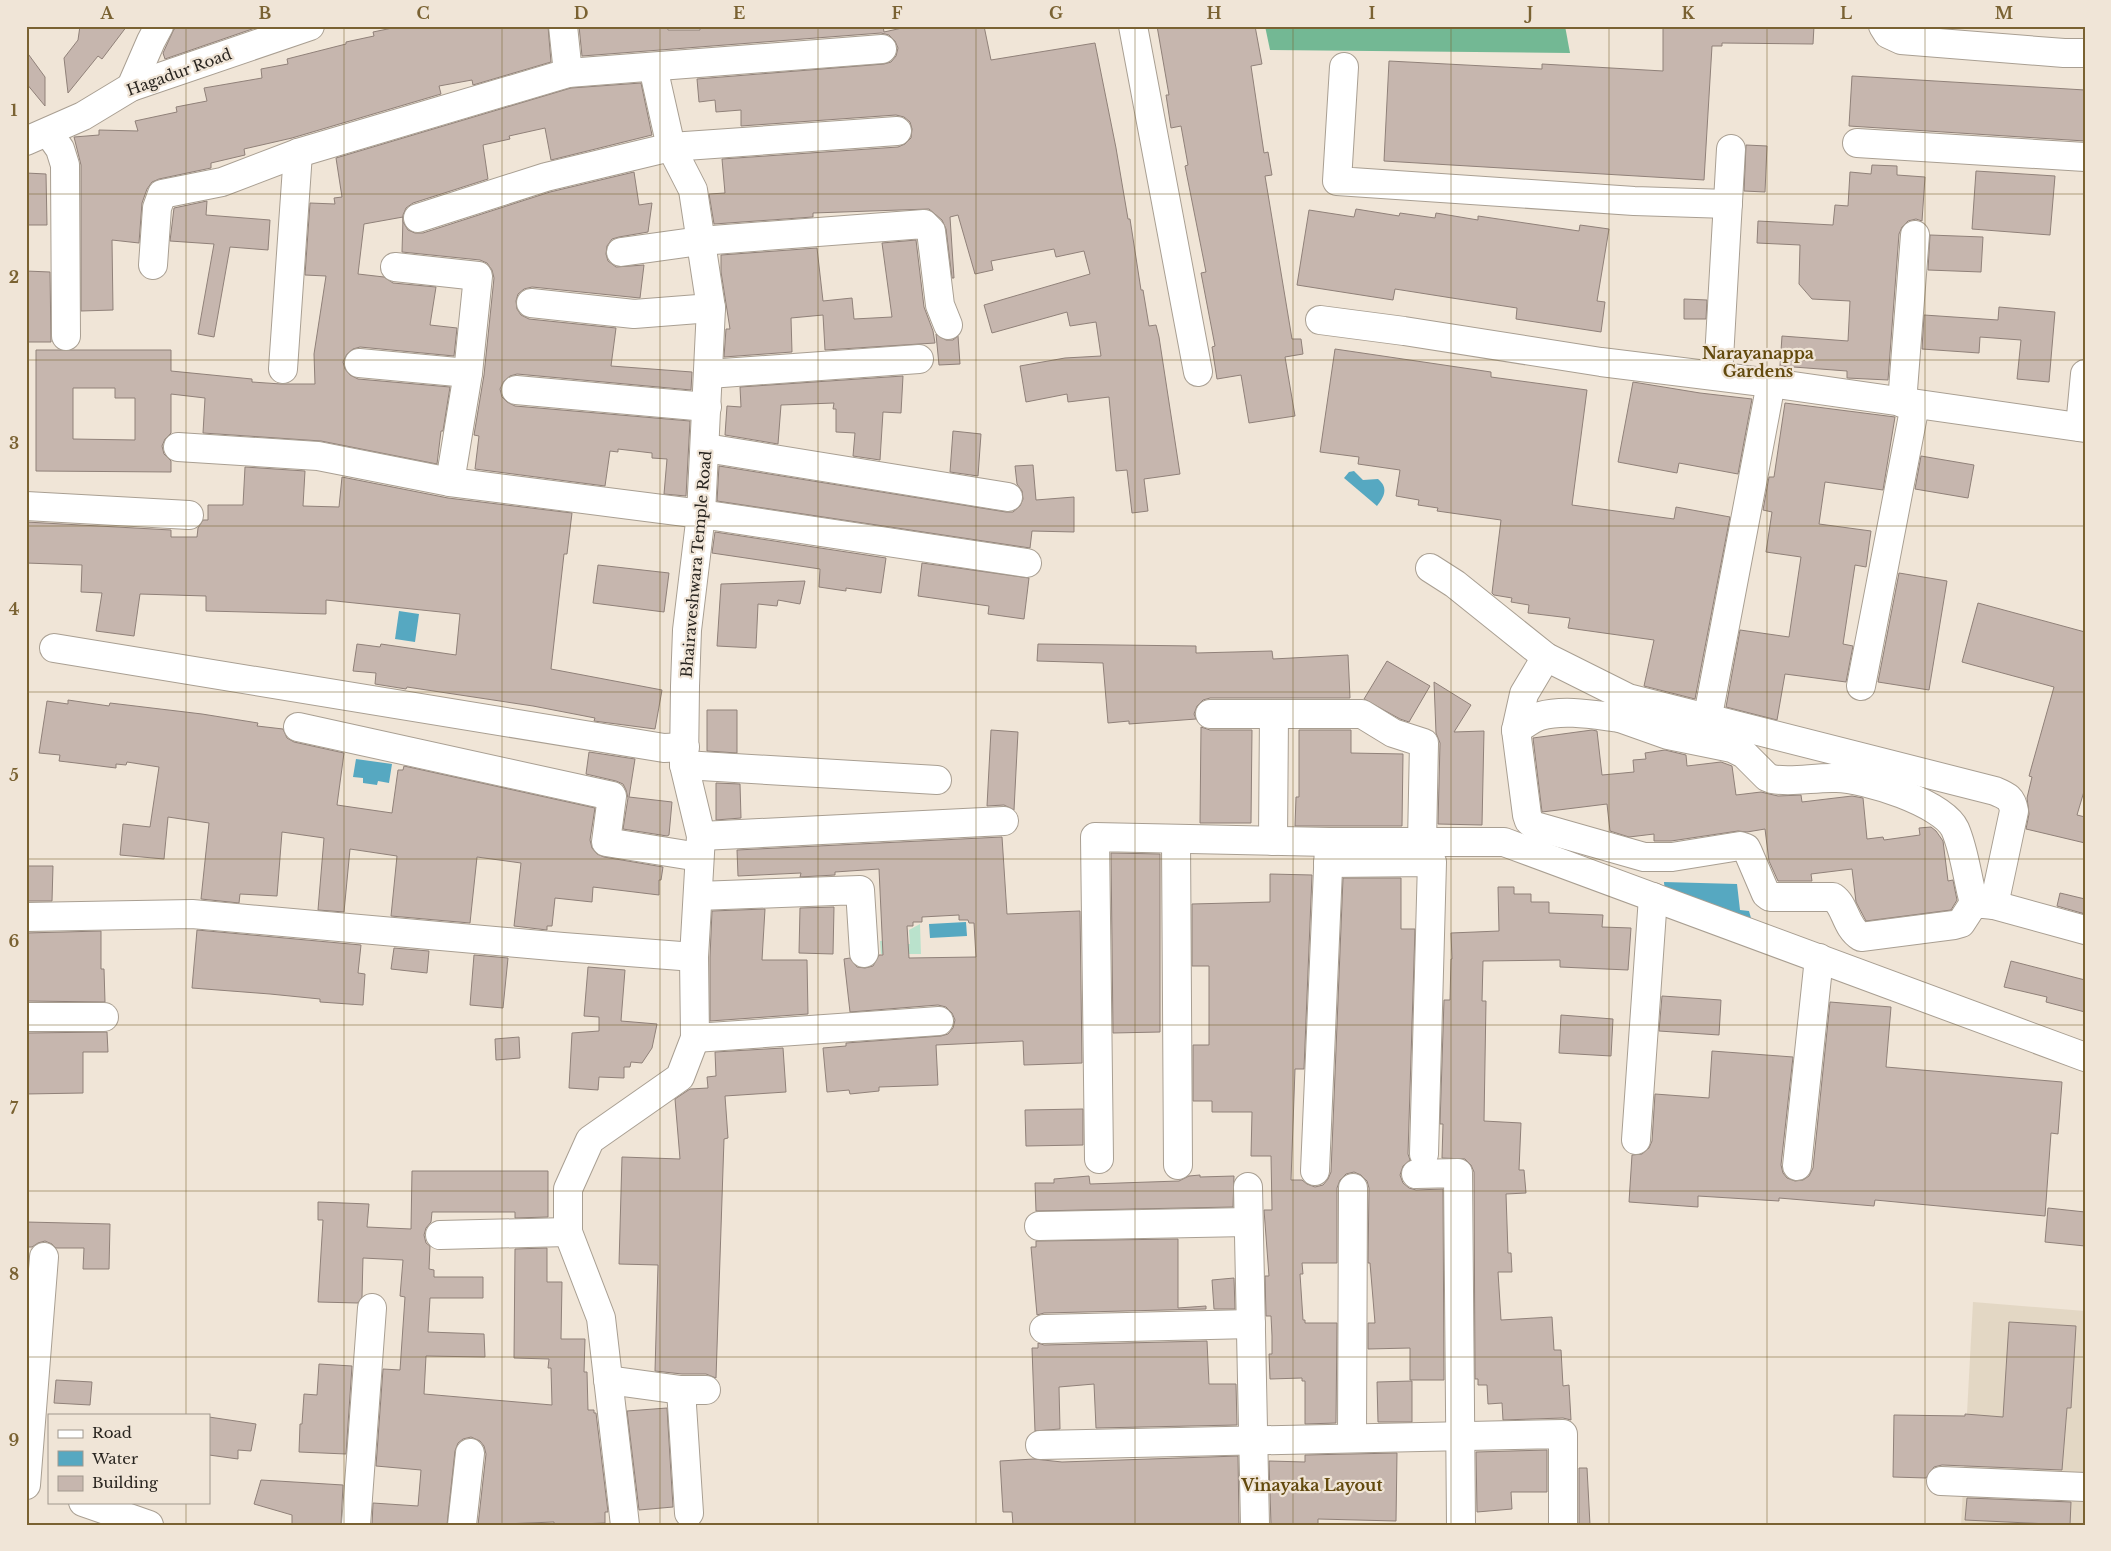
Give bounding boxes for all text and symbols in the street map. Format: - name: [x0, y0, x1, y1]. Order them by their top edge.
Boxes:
- text: A: [100, 3, 115, 23]
- text: B: [259, 3, 272, 23]
- text: C: [416, 3, 430, 23]
- text: D: [574, 3, 588, 23]
- text: E: [733, 3, 745, 23]
- text: F: [891, 3, 903, 23]
- text: G: [1049, 3, 1063, 23]
- text: H: [1206, 3, 1222, 23]
- text: I: [1369, 3, 1376, 23]
- text: J: [1524, 3, 1533, 23]
- text: K: [1681, 3, 1695, 23]
- text: L: [1840, 3, 1852, 23]
- text: M: [1995, 3, 2013, 23]
- street label: Hagadur Road: [124, 44, 234, 100]
- text: 1: [11, 100, 18, 120]
- text: 2: [9, 267, 19, 287]
- district label: Narayanappa Gardens: [1702, 343, 1814, 381]
- text: 3: [9, 433, 19, 453]
- street label: Bhairaveshwara Temple Road: [677, 450, 715, 678]
- text: 4: [9, 599, 19, 619]
- text: 5: [9, 765, 19, 785]
- text: 6: [9, 931, 20, 951]
- text: 7: [10, 1098, 19, 1118]
- text: 8: [9, 1264, 19, 1284]
- legend: [48, 1414, 210, 1504]
- text: Road: [92, 1423, 132, 1442]
- text: 9: [9, 1430, 20, 1450]
- text: Water: [91, 1449, 139, 1468]
- text: Building: [92, 1473, 159, 1492]
- district label: Vinayaka Layout: [1240, 1475, 1383, 1495]

